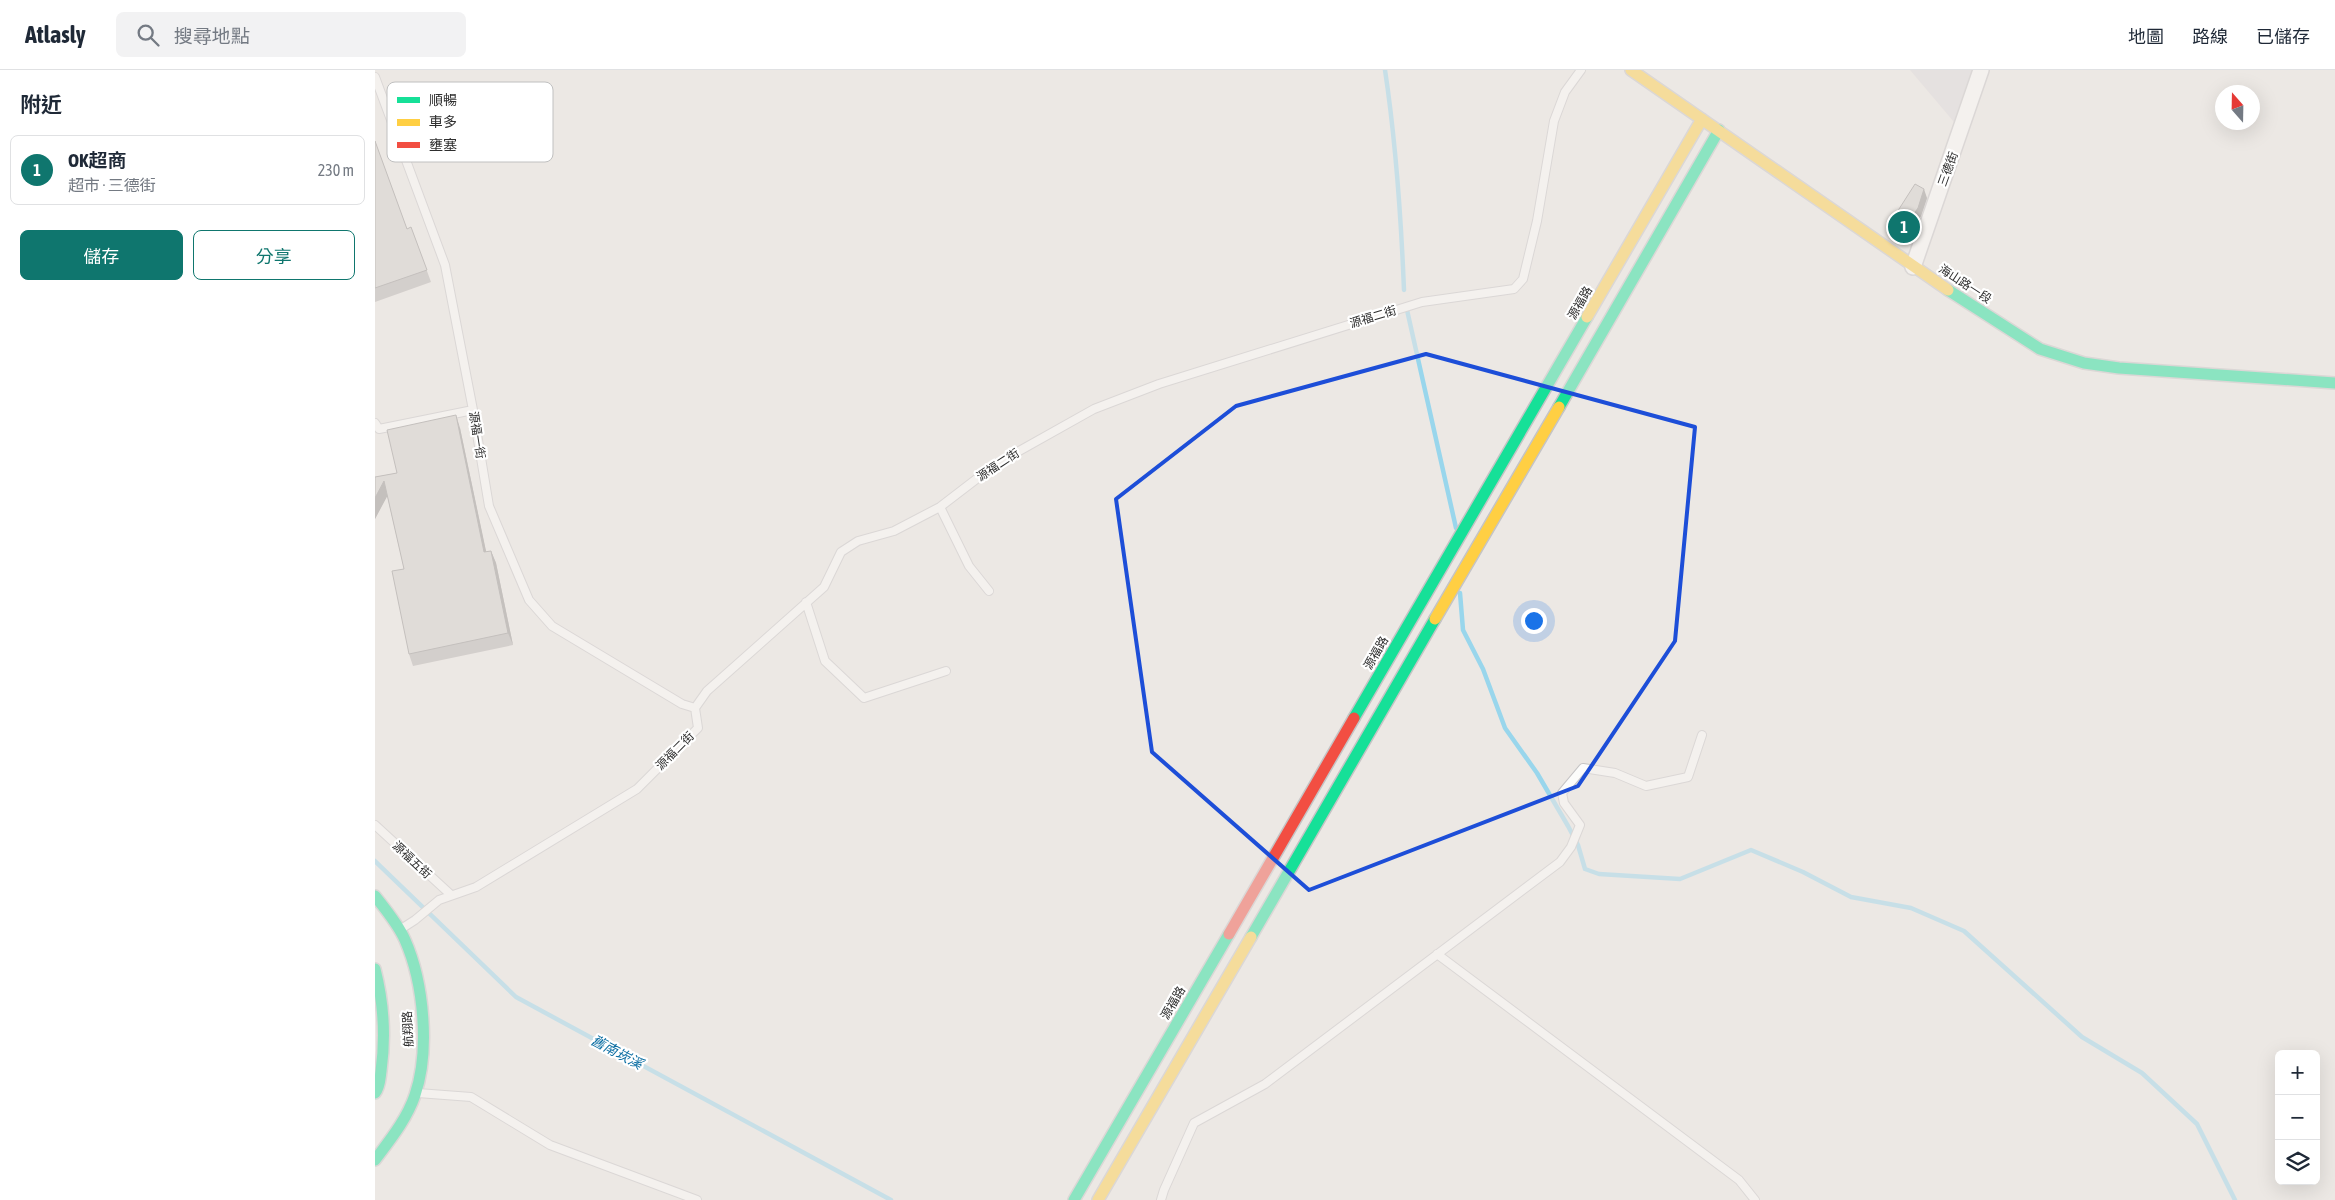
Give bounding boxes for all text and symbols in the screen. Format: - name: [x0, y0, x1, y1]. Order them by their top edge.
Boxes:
- search box: [116, 12, 466, 57]
- text: Atlasly: [25, 21, 86, 48]
- icon: search: [134, 21, 162, 49]
- text: 搜尋地點: [174, 25, 250, 47]
- text: 地圖: [2128, 26, 2164, 47]
- text: 路線: [2192, 26, 2228, 47]
- text: 已儲存: [2256, 26, 2310, 47]
- legend: [387, 82, 553, 162]
- north arrow: [2215, 85, 2260, 130]
- text: 附近: [20, 92, 62, 116]
- text: 順暢: [429, 92, 457, 108]
- text: 車多: [429, 114, 457, 130]
- text: 壅塞: [429, 137, 457, 153]
- text: OK超商: [68, 149, 126, 171]
- street label: 三德街: [1935, 150, 1961, 188]
- text: 1: [33, 161, 41, 179]
- text: 230 m: [318, 161, 354, 179]
- text: 超市 · 三德街: [68, 176, 156, 194]
- pin: 1: [1888, 208, 1920, 246]
- button: 儲存: [20, 230, 183, 280]
- button: 分享: [193, 230, 355, 280]
- street label: 海山路一段: [1936, 262, 1994, 306]
- street label: 源福路: [1565, 284, 1595, 322]
- street label: 源福二街: [1348, 303, 1398, 331]
- street label: 源福一街: [466, 410, 488, 460]
- street label: 源福二街: [974, 446, 1022, 484]
- your location: [1521, 608, 1547, 634]
- street label: 源福路: [1361, 634, 1391, 672]
- street label: 源福二街: [653, 729, 697, 773]
- street label: 源福五街: [390, 839, 434, 881]
- street label: 源福路: [1158, 984, 1188, 1022]
- street label: 航翔路: [400, 1011, 416, 1047]
- water label: 舊南崁溪: [589, 1032, 647, 1073]
- map controls: [2275, 1050, 2320, 1185]
- button: +: [2275, 1050, 2320, 1095]
- button: −: [2275, 1095, 2320, 1140]
- button: layers: [2275, 1140, 2320, 1185]

